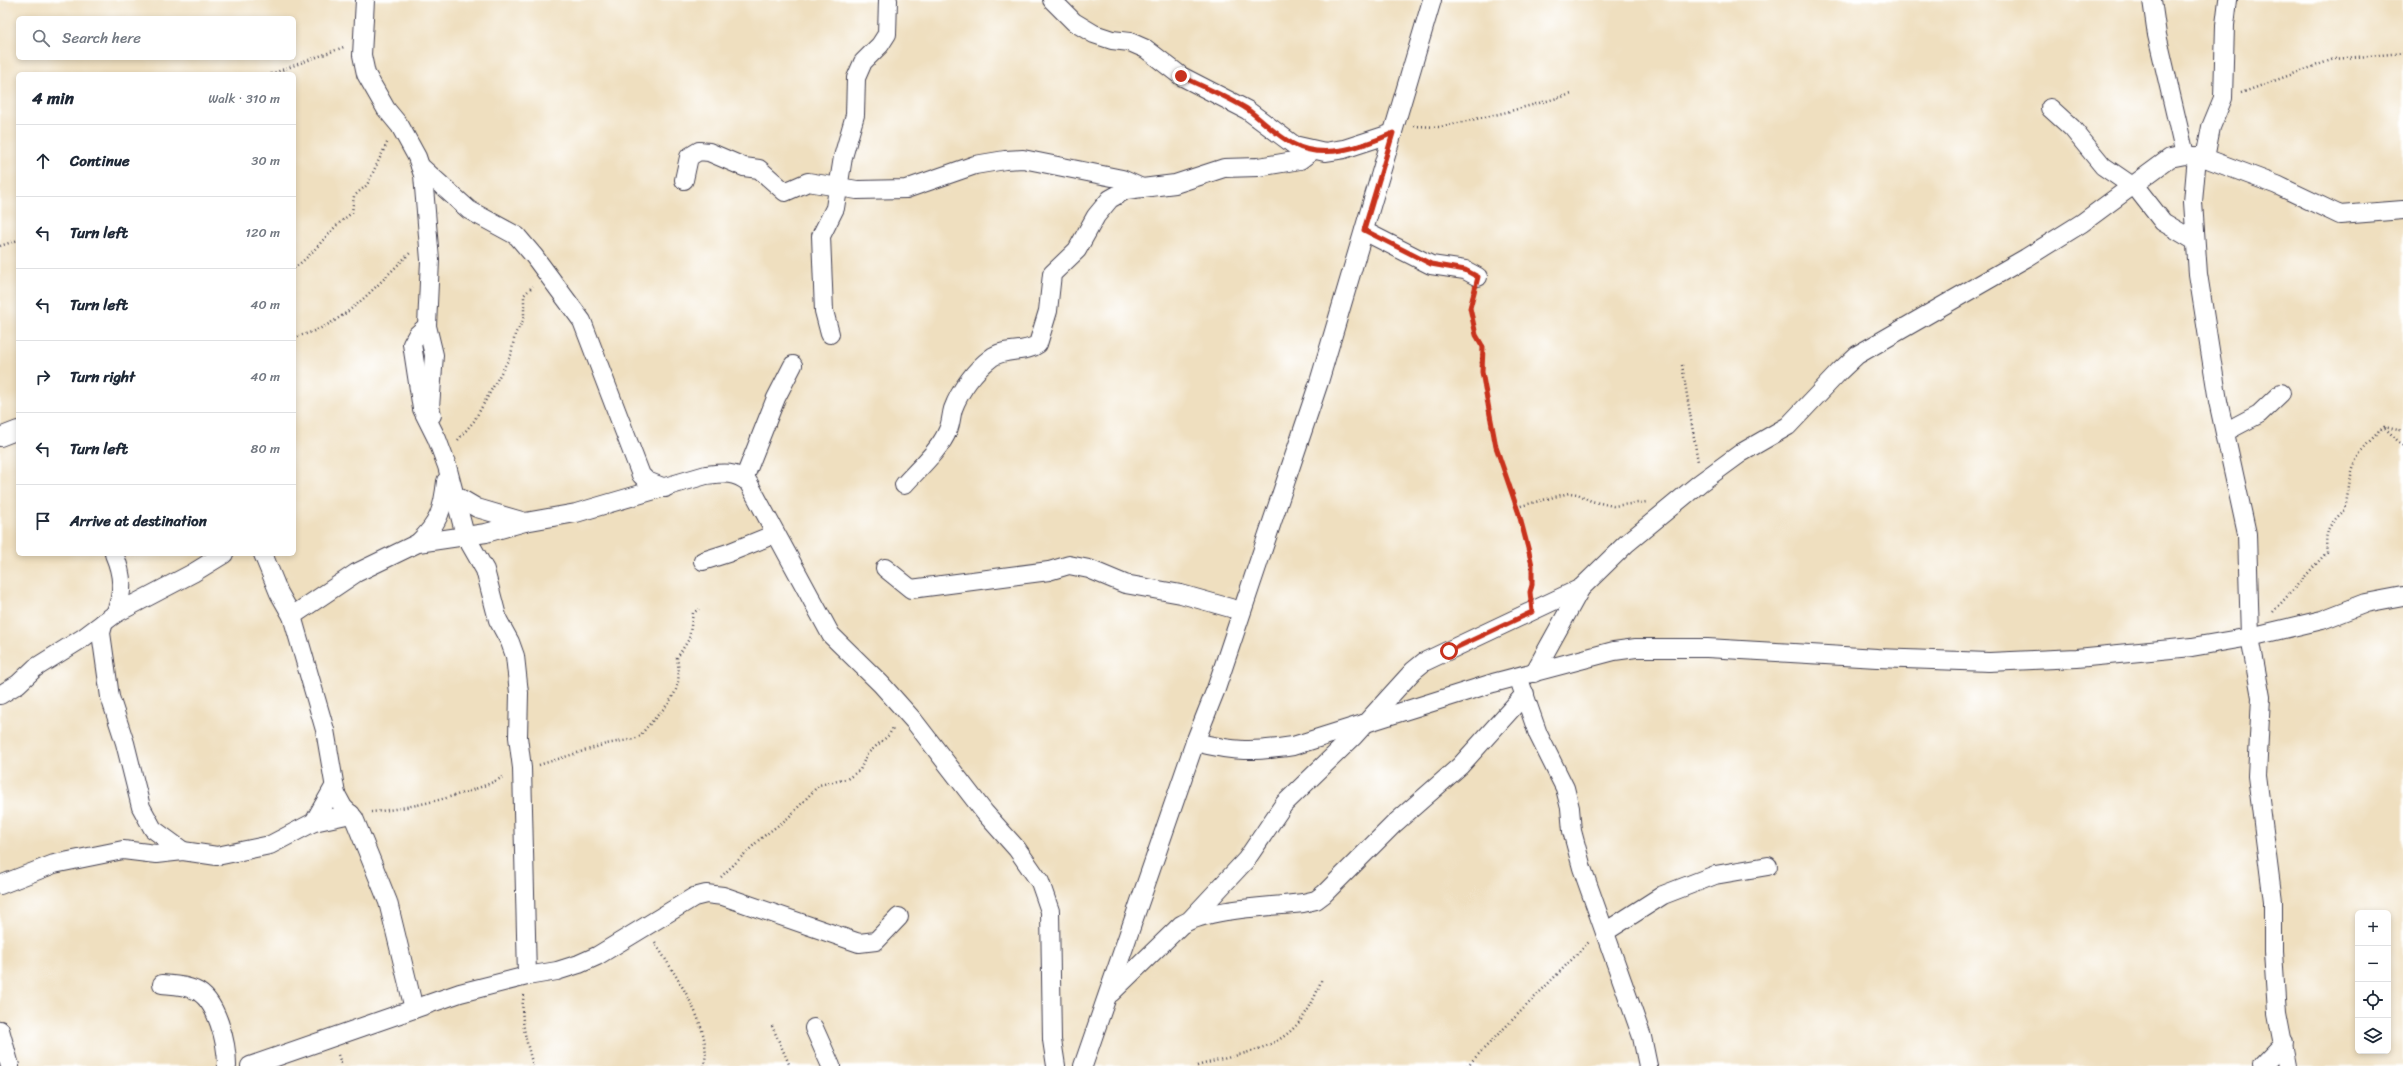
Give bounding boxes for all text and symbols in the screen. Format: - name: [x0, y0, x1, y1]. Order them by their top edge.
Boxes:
- search box: [16, 16, 296, 60]
- text: Search here: [62, 25, 141, 51]
- icon: search: [30, 27, 52, 49]
- route end: [1172, 67, 1190, 85]
- text: 4 min: [32, 83, 74, 113]
- text: Walk · 310 m: [208, 87, 280, 110]
- text: Continue: [70, 148, 130, 174]
- text: 30 m: [251, 149, 280, 172]
- icon: ahead: [32, 150, 54, 172]
- text: Turn left: [70, 220, 128, 246]
- text: 120 m: [245, 221, 280, 244]
- icon: left: [32, 222, 54, 244]
- text: Turn left: [70, 292, 128, 318]
- text: 40 m: [250, 293, 280, 316]
- icon: left: [32, 294, 54, 316]
- text: Turn right: [70, 364, 135, 390]
- text: 40 m: [250, 365, 280, 388]
- icon: right: [32, 366, 54, 388]
- text: Turn left: [70, 436, 128, 462]
- text: 80 m: [251, 437, 280, 460]
- icon: left: [32, 438, 54, 460]
- text: Arrive at destination: [70, 508, 207, 534]
- icon: arrive: [32, 510, 54, 532]
- route start: [1440, 642, 1458, 660]
- map controls: [2355, 910, 2391, 1054]
- button: +: [2355, 910, 2391, 946]
- button: −: [2355, 946, 2391, 982]
- button: locate: [2355, 982, 2391, 1018]
- button: layers: [2355, 1018, 2391, 1054]

